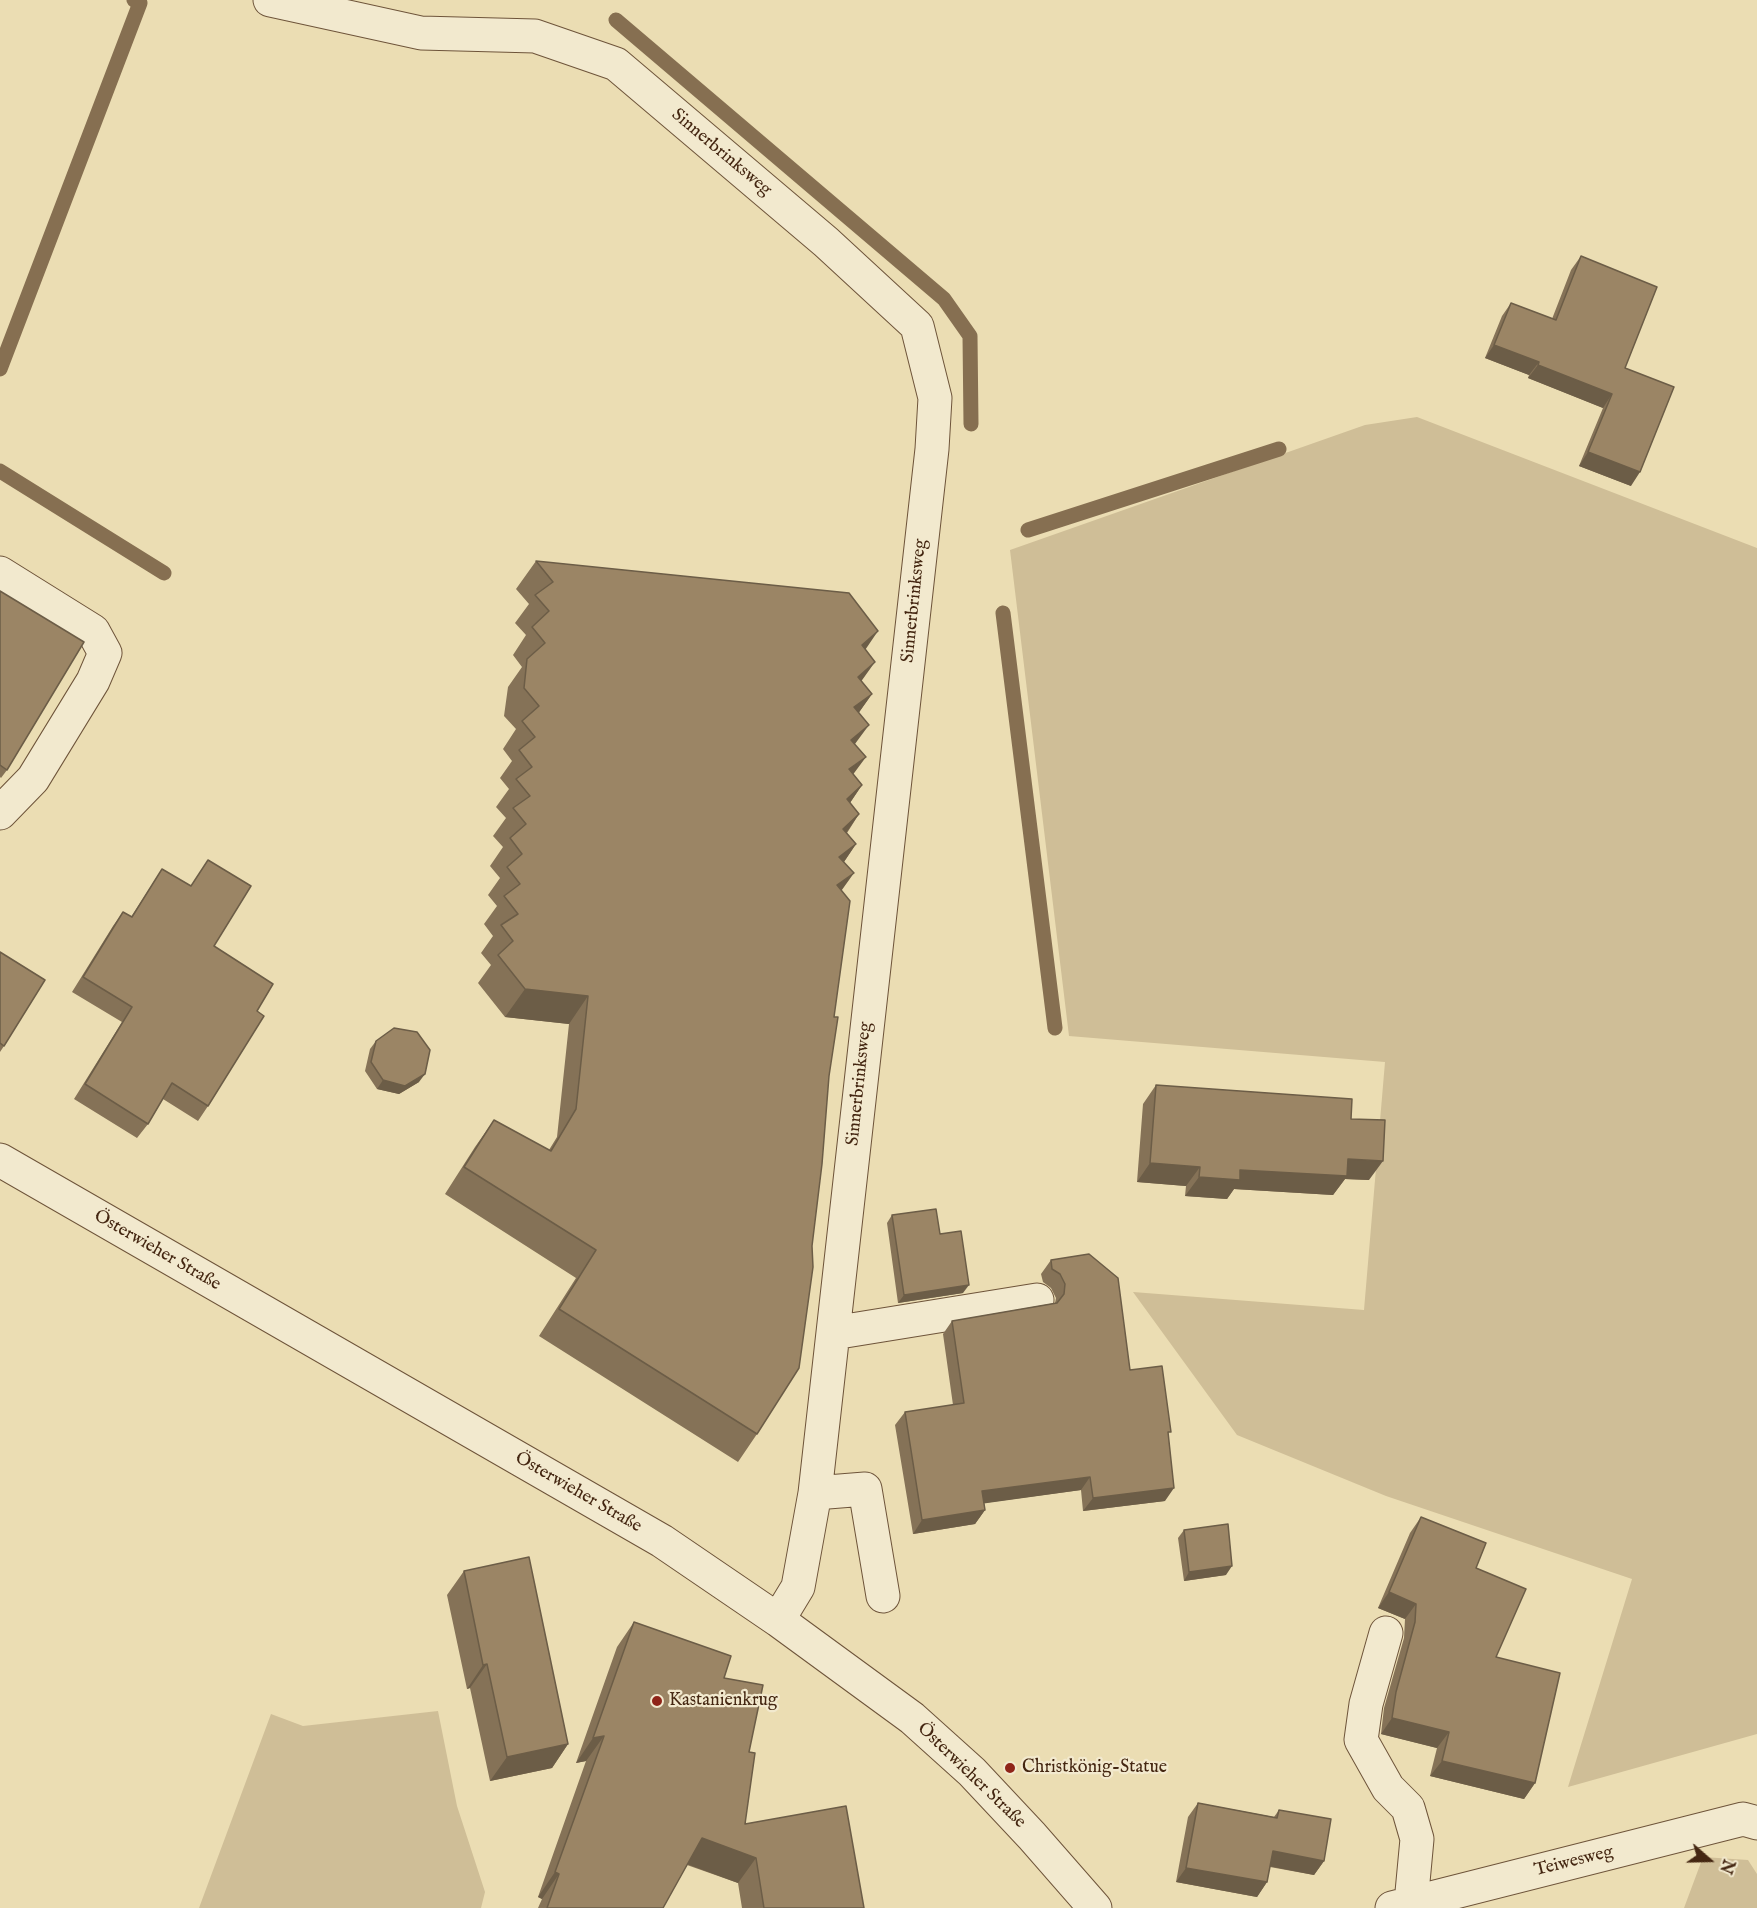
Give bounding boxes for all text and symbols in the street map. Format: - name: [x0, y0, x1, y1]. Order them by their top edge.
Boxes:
- street label: Sinnerbrinksweg: [666, 105, 776, 201]
- street label: Sinnerbrinksweg: [898, 538, 932, 664]
- street label: Sinnerbrinksweg: [843, 1021, 877, 1147]
- street label: Österwieher Straße: [90, 1206, 224, 1296]
- street label: Österwieher Straße: [511, 1448, 645, 1538]
- place label: Kastanienkrug: [669, 1690, 778, 1712]
- marker: Kastanienkrug: [650, 1694, 664, 1708]
- street label: Österwieher Straße: [912, 1719, 1030, 1833]
- place label: Christkönig-Statue: [1022, 1757, 1167, 1779]
- marker: Christkönig-Statue: [1003, 1761, 1017, 1775]
- north arrow: [1679, 1830, 1739, 1890]
- street label: Teiwesweg: [1532, 1842, 1616, 1882]
- text: N: [1714, 1856, 1738, 1876]

